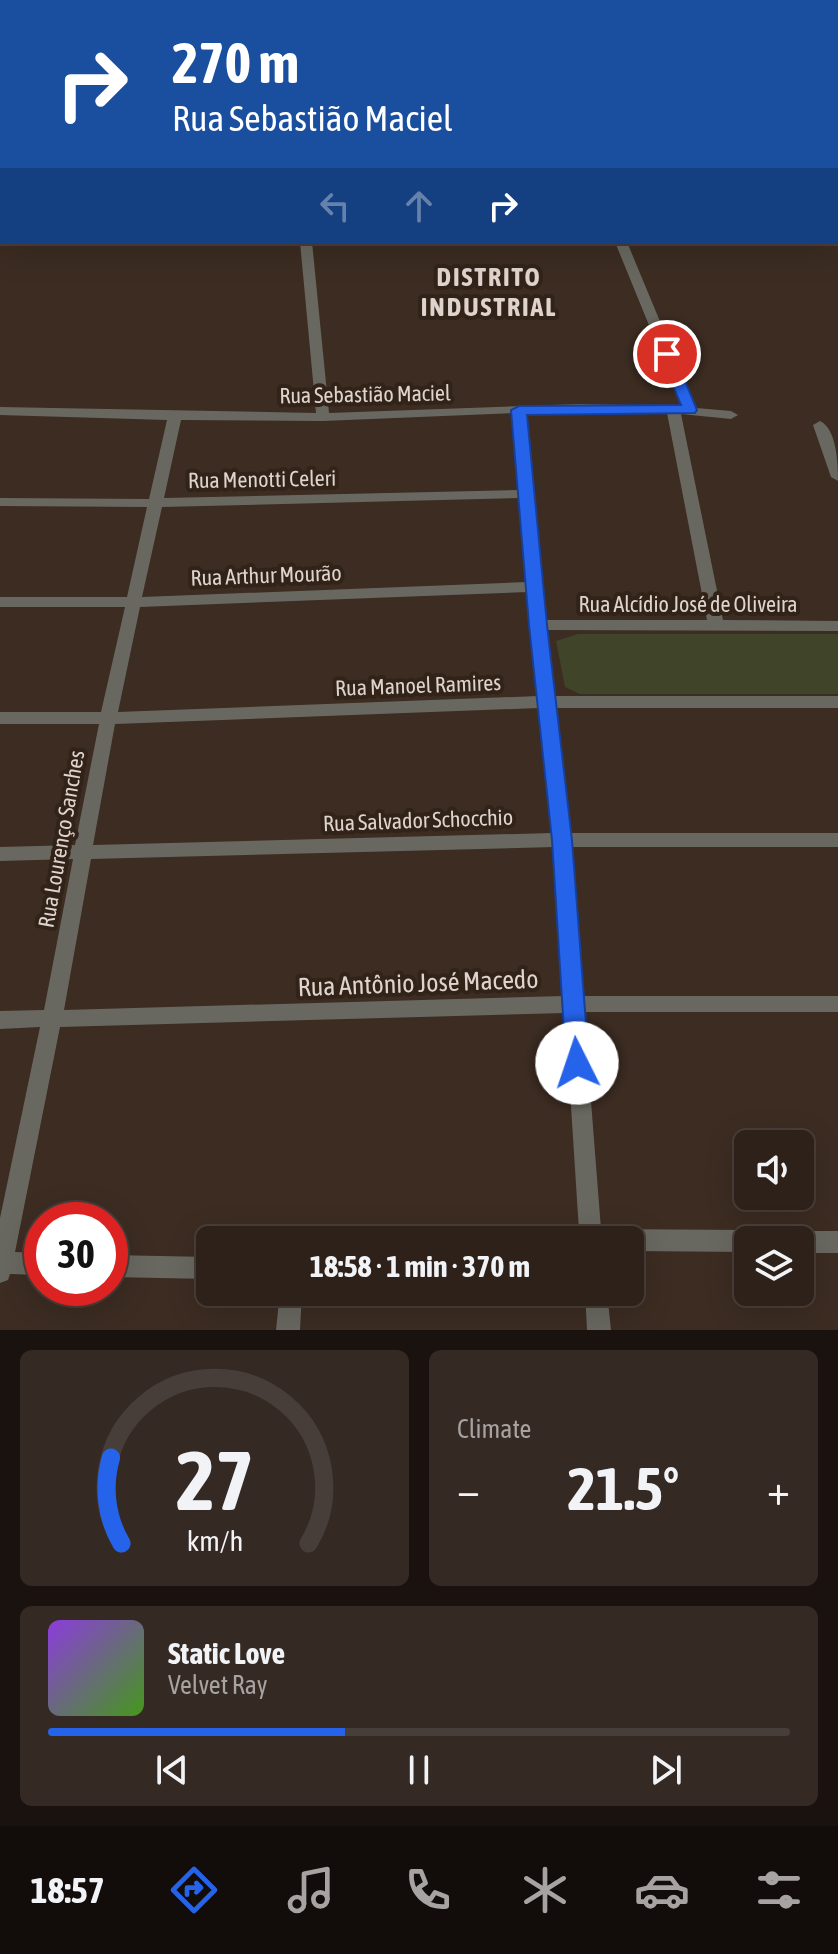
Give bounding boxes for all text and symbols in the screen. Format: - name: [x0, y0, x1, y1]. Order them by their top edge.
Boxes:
- text: 270 m: [172, 31, 299, 95]
- icon: right: [40, 32, 144, 136]
- text: Rua Sebastião Maciel: [172, 97, 453, 139]
- icon: left: [313, 184, 357, 228]
- icon: ahead: [397, 184, 441, 228]
- icon: right: [481, 184, 525, 228]
- district label: DISTRITO INDUSTRIAL: [421, 262, 557, 322]
- pin: [633, 320, 701, 388]
- icon: arrive: [645, 332, 689, 376]
- street label: Rua Sebastião Maciel: [279, 380, 451, 408]
- street label: Rua Menotti Celeri: [188, 465, 336, 493]
- street label: Rua Arthur Mourão: [190, 559, 342, 591]
- street label: Rua Alcídio José de Oliveira: [579, 591, 797, 617]
- street label: Rua Manoel Ramires: [335, 669, 502, 701]
- street label: Rua Lourenço Sanches: [33, 748, 89, 930]
- street label: Rua Salvador Schocchio: [323, 804, 513, 836]
- street label: Rua Antônio José Macedo: [297, 964, 539, 1002]
- position arrow: [535, 1021, 619, 1105]
- map controls: [734, 1130, 814, 1306]
- button: sound: [734, 1130, 814, 1210]
- speed limit sign: 30: [24, 1202, 128, 1306]
- button: layers: [734, 1226, 814, 1306]
- text: 18:58 · 1 min · 370 m: [310, 1249, 530, 1283]
- text: Climate: [457, 1414, 531, 1444]
- text: 27: [175, 1432, 254, 1528]
- text: 21.5°: [568, 1454, 679, 1523]
- text: −: [457, 1464, 480, 1514]
- text: +: [767, 1464, 790, 1514]
- text: km/h: [186, 1524, 243, 1557]
- text: Static Love: [168, 1636, 285, 1670]
- text: Velvet Ray: [168, 1670, 268, 1700]
- icon: previous: [150, 1748, 194, 1792]
- icon: pause: [397, 1748, 441, 1792]
- icon: next: [644, 1748, 688, 1792]
- icon: directions: [166, 1862, 222, 1918]
- icon: music: [283, 1862, 339, 1918]
- icon: phone: [400, 1862, 456, 1918]
- icon: climate: [517, 1862, 573, 1918]
- icon: car: [634, 1862, 690, 1918]
- icon: filters: [751, 1862, 807, 1918]
- text: 18:57: [31, 1869, 105, 1911]

